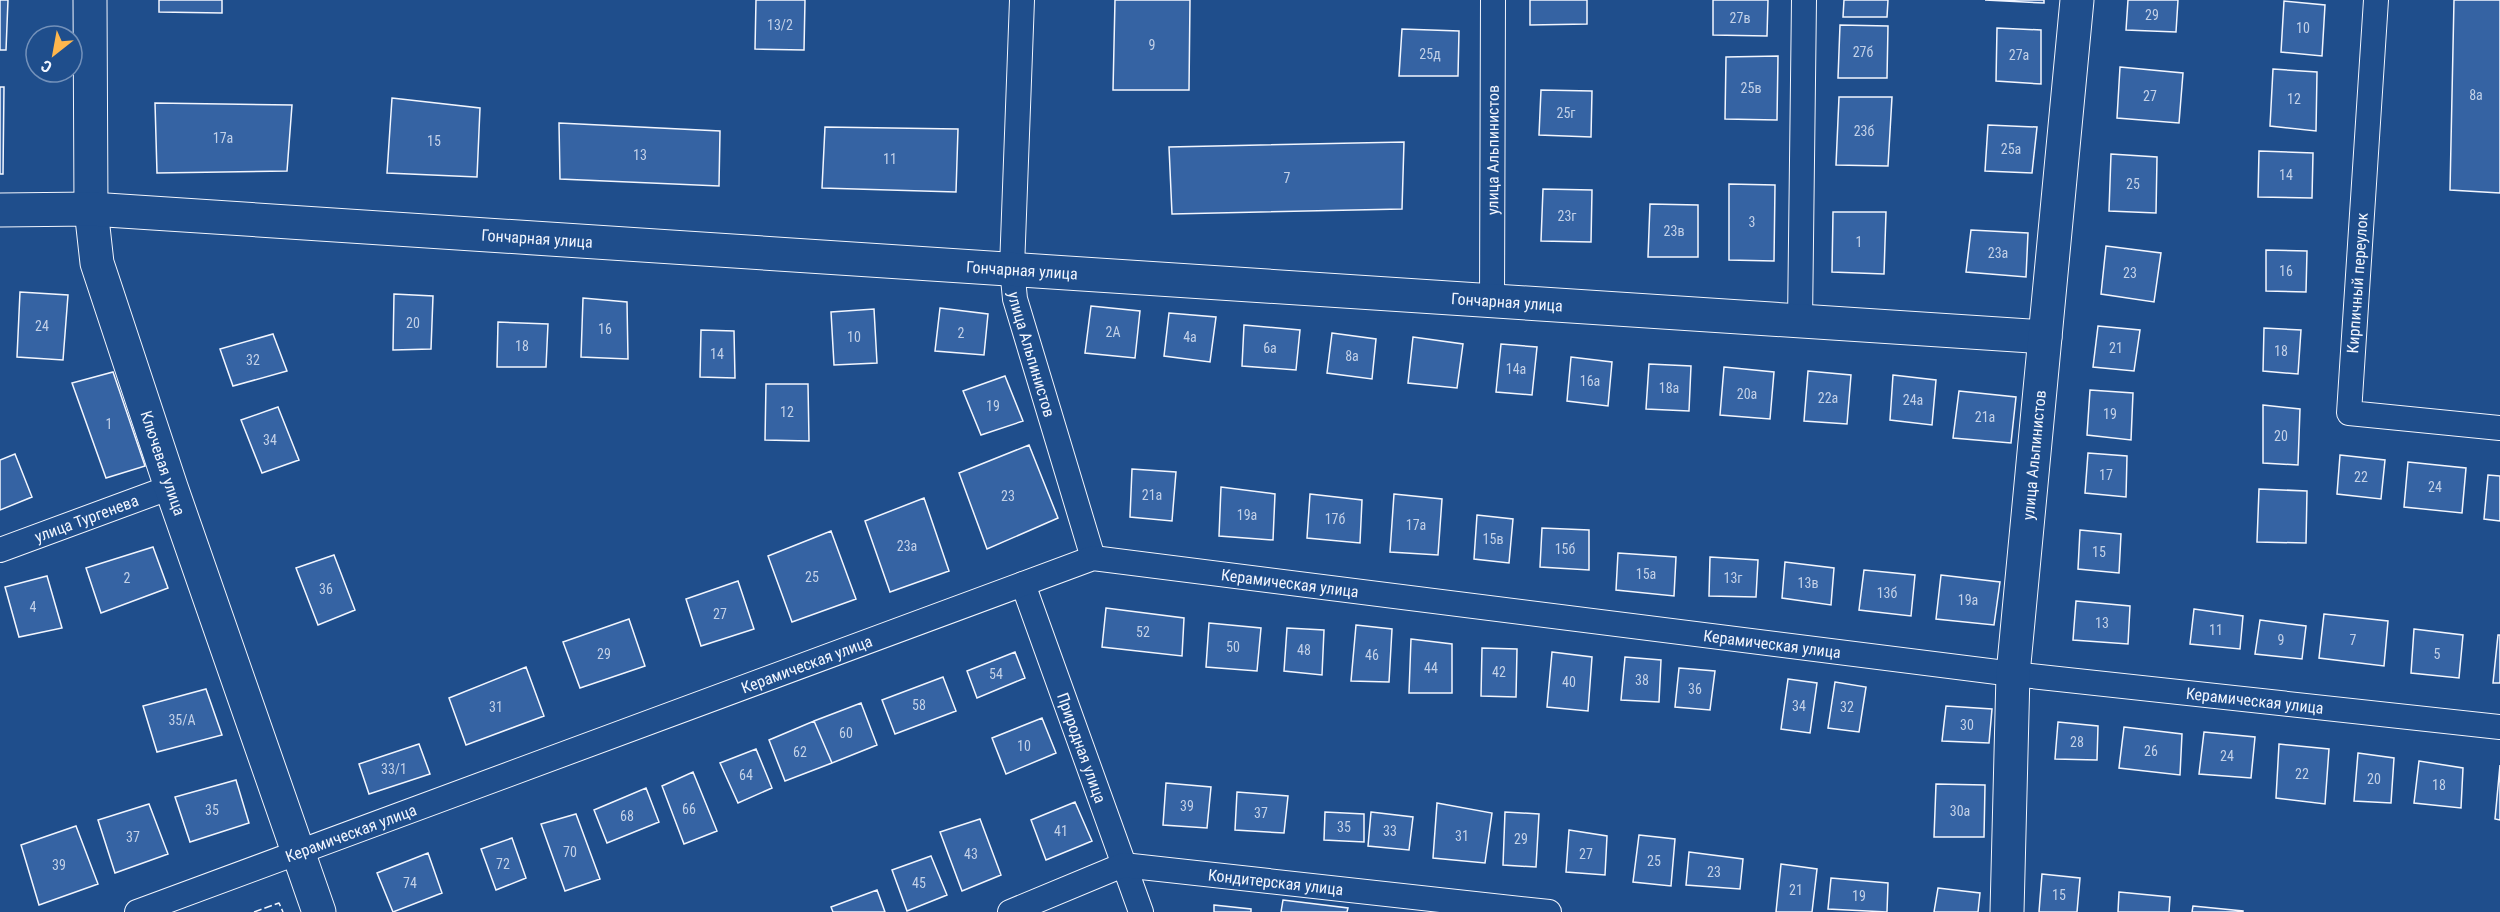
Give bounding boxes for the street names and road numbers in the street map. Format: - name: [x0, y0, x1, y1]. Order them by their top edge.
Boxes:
- street label: улица Альпинистов: [1483, 85, 1503, 215]
- street label: Кирпичный переулок: [2343, 212, 2372, 354]
- street label: Гончарная улица: [481, 226, 593, 252]
- street label: Гончарная улица: [966, 257, 1078, 284]
- street label: Гончарная улица: [1451, 289, 1563, 315]
- street label: улица Альпинистов: [1004, 291, 1059, 419]
- street label: улица Альпинистов: [2019, 389, 2050, 521]
- street label: Ключевая улица: [136, 408, 189, 518]
- street label: улица Тургенева: [32, 491, 141, 546]
- street label: Керамическая улица: [1220, 565, 1360, 601]
- street label: Керамическая улица: [1702, 626, 1842, 662]
- street label: Керамическая улица: [739, 632, 875, 697]
- street label: Керамическая улица: [2185, 684, 2325, 718]
- street label: Природная улица: [1053, 690, 1110, 806]
- street label: Керамическая улица: [283, 800, 419, 866]
- street label: Кондитерская улица: [1207, 865, 1344, 899]

